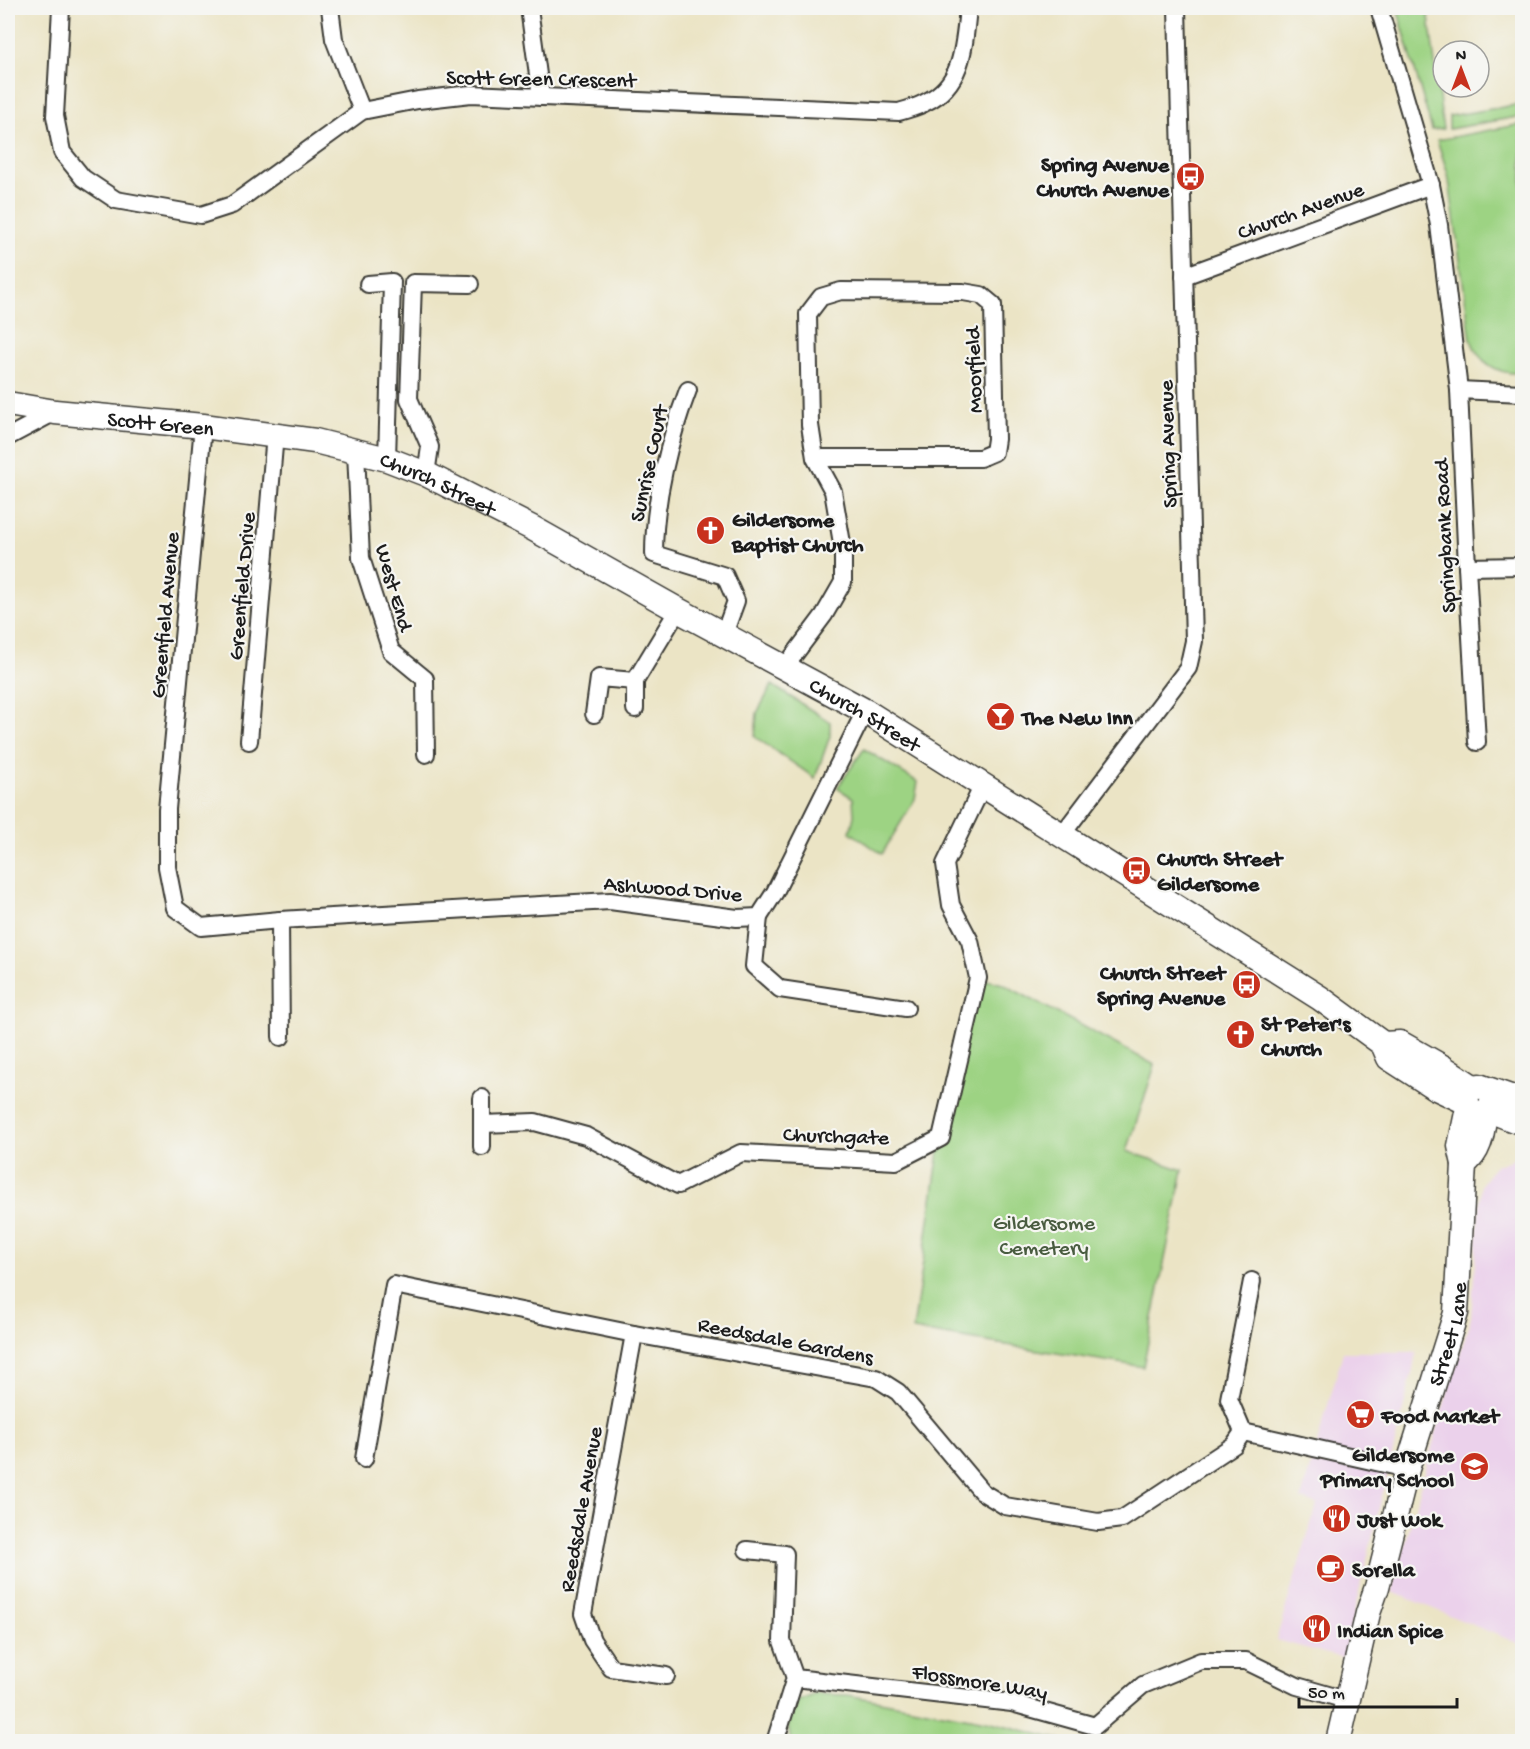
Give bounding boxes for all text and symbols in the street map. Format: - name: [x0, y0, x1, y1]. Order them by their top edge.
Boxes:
- north arrow: [1431, 39, 1491, 99]
- text: N: [1456, 48, 1467, 67]
- street label: Scott Green Crescent: [446, 66, 638, 96]
- place label: Spring Avenue Church Avenue: [1035, 154, 1170, 205]
- bus stop icon: Spring Avenue Church Avenue: [1174, 160, 1206, 192]
- street label: Church Avenue: [1235, 178, 1369, 248]
- street label: Moorfield: [961, 324, 990, 414]
- street label: Spring Avenue: [1155, 379, 1185, 508]
- street label: Sunrise Court: [626, 401, 676, 525]
- street label: Scott Green: [106, 408, 216, 444]
- street label: Church Street: [377, 449, 501, 525]
- street label: Springbank Road: [1430, 456, 1464, 613]
- place label: Gildersome Baptist Church: [731, 509, 864, 560]
- street label: Greenfield Drive: [225, 511, 263, 661]
- church icon: Gildersome Baptist Church: [695, 515, 727, 547]
- street label: Greenfield Avenue: [147, 530, 187, 700]
- street label: West End: [367, 542, 418, 637]
- street label: Church Street: [803, 674, 926, 761]
- bar icon: The New Inn: [985, 700, 1017, 732]
- place label: The New Inn: [1020, 707, 1134, 733]
- place label: Church Street Gildersome: [1156, 848, 1284, 899]
- bus stop icon: Church Street Gildersome: [1120, 854, 1152, 886]
- street label: Ashwood Drive: [602, 872, 744, 910]
- place label: Church Street Spring Avenue: [1097, 962, 1227, 1013]
- bus stop icon: Church Street Spring Avenue: [1230, 968, 1262, 1000]
- place label: St Peter's Church: [1260, 1013, 1353, 1064]
- church icon: St Peter's Church: [1224, 1019, 1256, 1051]
- street label: Churchgate: [782, 1123, 890, 1153]
- park label: Gildersome Cemetery: [993, 1212, 1096, 1263]
- street label: Street Lane: [1425, 1281, 1475, 1390]
- street label: Reedsdale Gardens: [695, 1313, 876, 1373]
- supermarket icon: Food Market: [1344, 1398, 1376, 1430]
- place label: Food Market: [1380, 1405, 1501, 1431]
- street label: Reedsdale Avenue: [556, 1424, 610, 1595]
- place label: Gildersome Primary School: [1319, 1444, 1455, 1495]
- school or university icon: Gildersome Primary School: [1459, 1450, 1491, 1482]
- restaurant icon: Just Wok: [1320, 1502, 1352, 1534]
- place label: Just Wok: [1356, 1509, 1443, 1535]
- cafe icon: Sorella: [1315, 1552, 1347, 1584]
- place label: Sorella: [1352, 1559, 1416, 1585]
- restaurant icon: Indian Spice: [1300, 1613, 1332, 1645]
- place label: Indian Spice: [1337, 1620, 1444, 1646]
- street label: Flossmore Way: [909, 1660, 1049, 1708]
- scale bar: [1299, 1671, 1456, 1709]
- text: 50 m: [1308, 1684, 1345, 1705]

